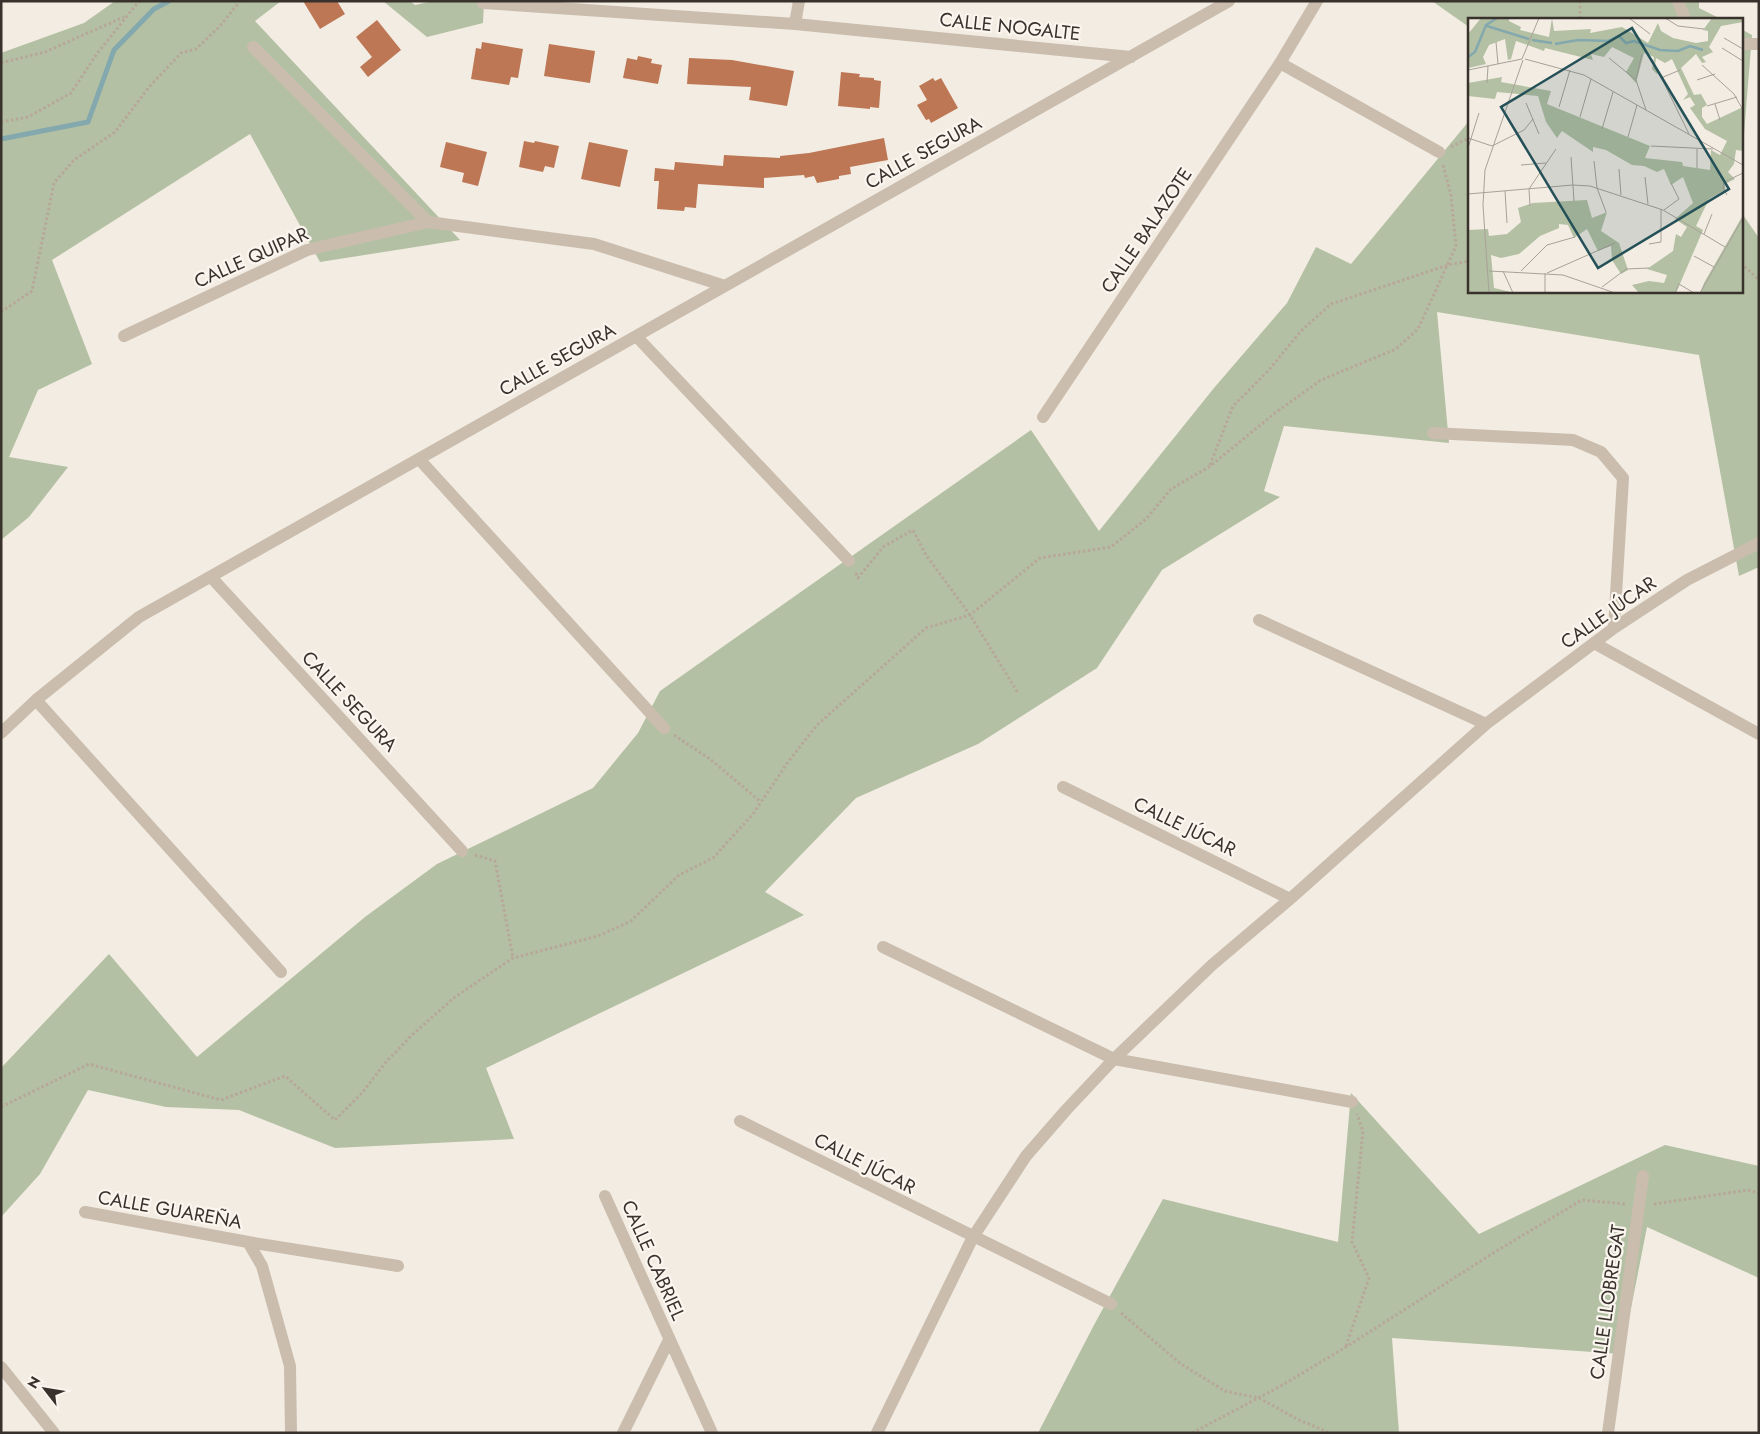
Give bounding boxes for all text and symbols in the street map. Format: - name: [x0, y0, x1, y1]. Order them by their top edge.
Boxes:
- street label: CALLE NOGALTE: [938, 6, 1082, 47]
- inset map: [1468, 18, 1742, 292]
- street label: CALLE SEGURA: [860, 109, 987, 196]
- street label: CALLE BALAZOTE: [1094, 162, 1198, 298]
- street label: CALLE QUIPAR: [190, 220, 313, 295]
- street label: CALLE SEGURA: [494, 316, 621, 403]
- street label: CALLE JÚCAR: [1555, 569, 1662, 655]
- street label: CALLE SEGURA: [296, 645, 404, 758]
- street label: CALLE JÚCAR: [1129, 790, 1241, 863]
- street label: CALLE JÚCAR: [809, 1126, 921, 1201]
- street label: CALLE GUAREÑA: [96, 1184, 245, 1236]
- street label: CALLE CABRIEL: [615, 1196, 692, 1325]
- street label: CALLE LLOBREGAT: [1583, 1223, 1632, 1381]
- north arrow: [20, 1364, 70, 1414]
- text: N: [22, 1372, 45, 1392]

